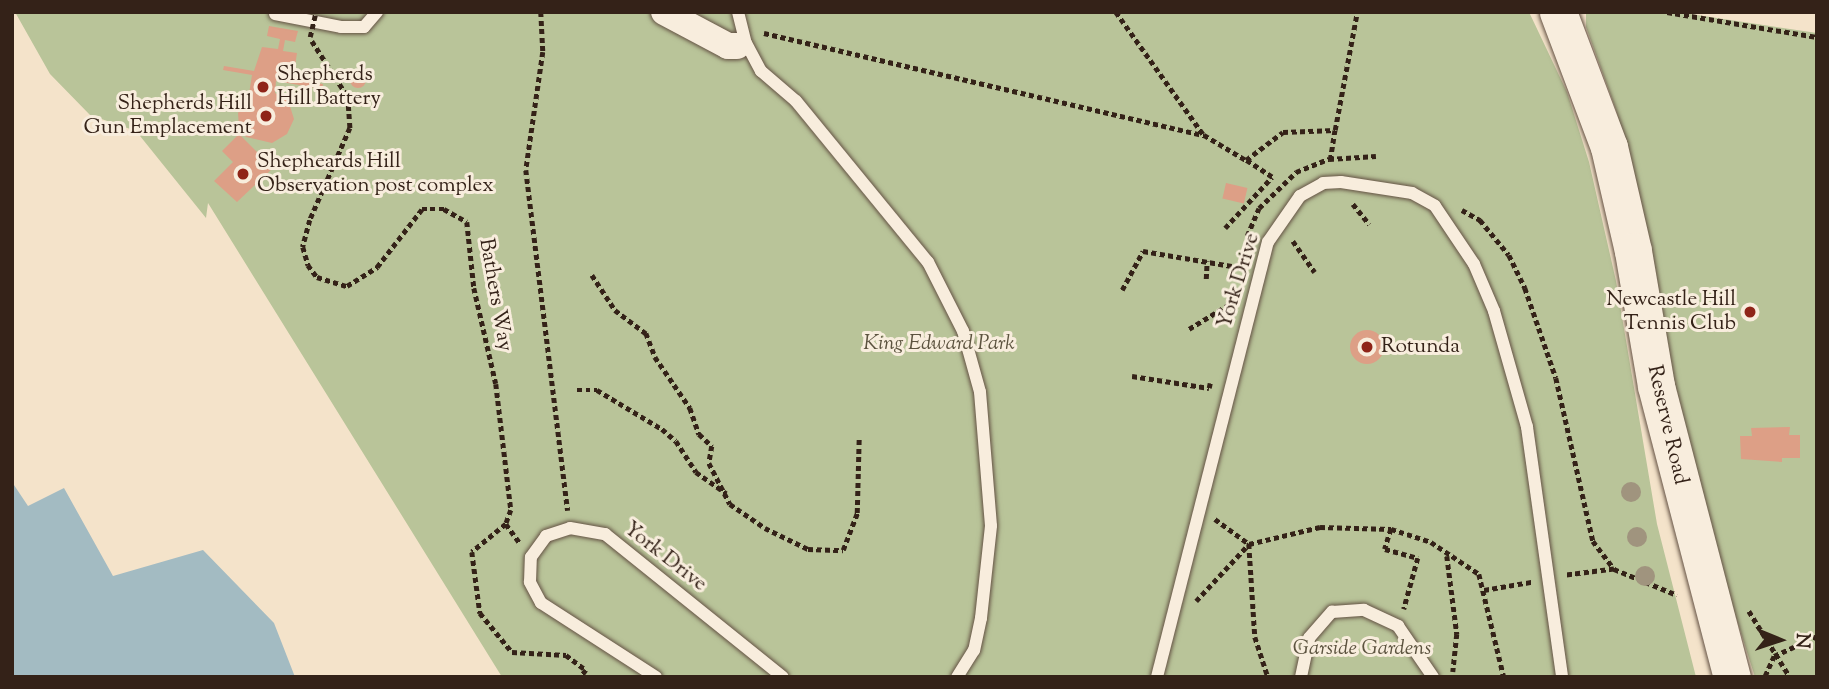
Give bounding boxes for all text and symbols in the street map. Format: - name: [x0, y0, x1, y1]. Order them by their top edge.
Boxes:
- place label: Shepherds Hill Battery: [277, 62, 381, 112]
- marker: Shepherds Hill Battery: [255, 79, 271, 95]
- place label: Shepherds Hill Gun Emplacement: [84, 91, 252, 141]
- marker: Shepherds Hill Gun Emplacement: [258, 108, 274, 124]
- place label: Shepheards Hill Observation post complex: [257, 149, 494, 199]
- marker: Shepheards Hill Observation post complex: [235, 166, 251, 182]
- street label: York Drive: [1213, 230, 1265, 332]
- street label: Bathers Way: [473, 237, 517, 353]
- place label: Newcastle Hill Tennis Club: [1606, 287, 1736, 337]
- marker: Newcastle Hill Tennis Club: [1742, 304, 1758, 320]
- park label: King Edward Park: [863, 331, 1015, 357]
- place label: Rotunda: [1381, 334, 1460, 360]
- marker: Rotunda: [1359, 339, 1375, 355]
- street label: Reserve Road: [1641, 363, 1693, 487]
- street label: York Drive: [618, 517, 712, 597]
- north arrow: [1745, 605, 1815, 675]
- text: N: [1788, 633, 1815, 649]
- park label: Garside Gardens: [1293, 636, 1431, 662]

